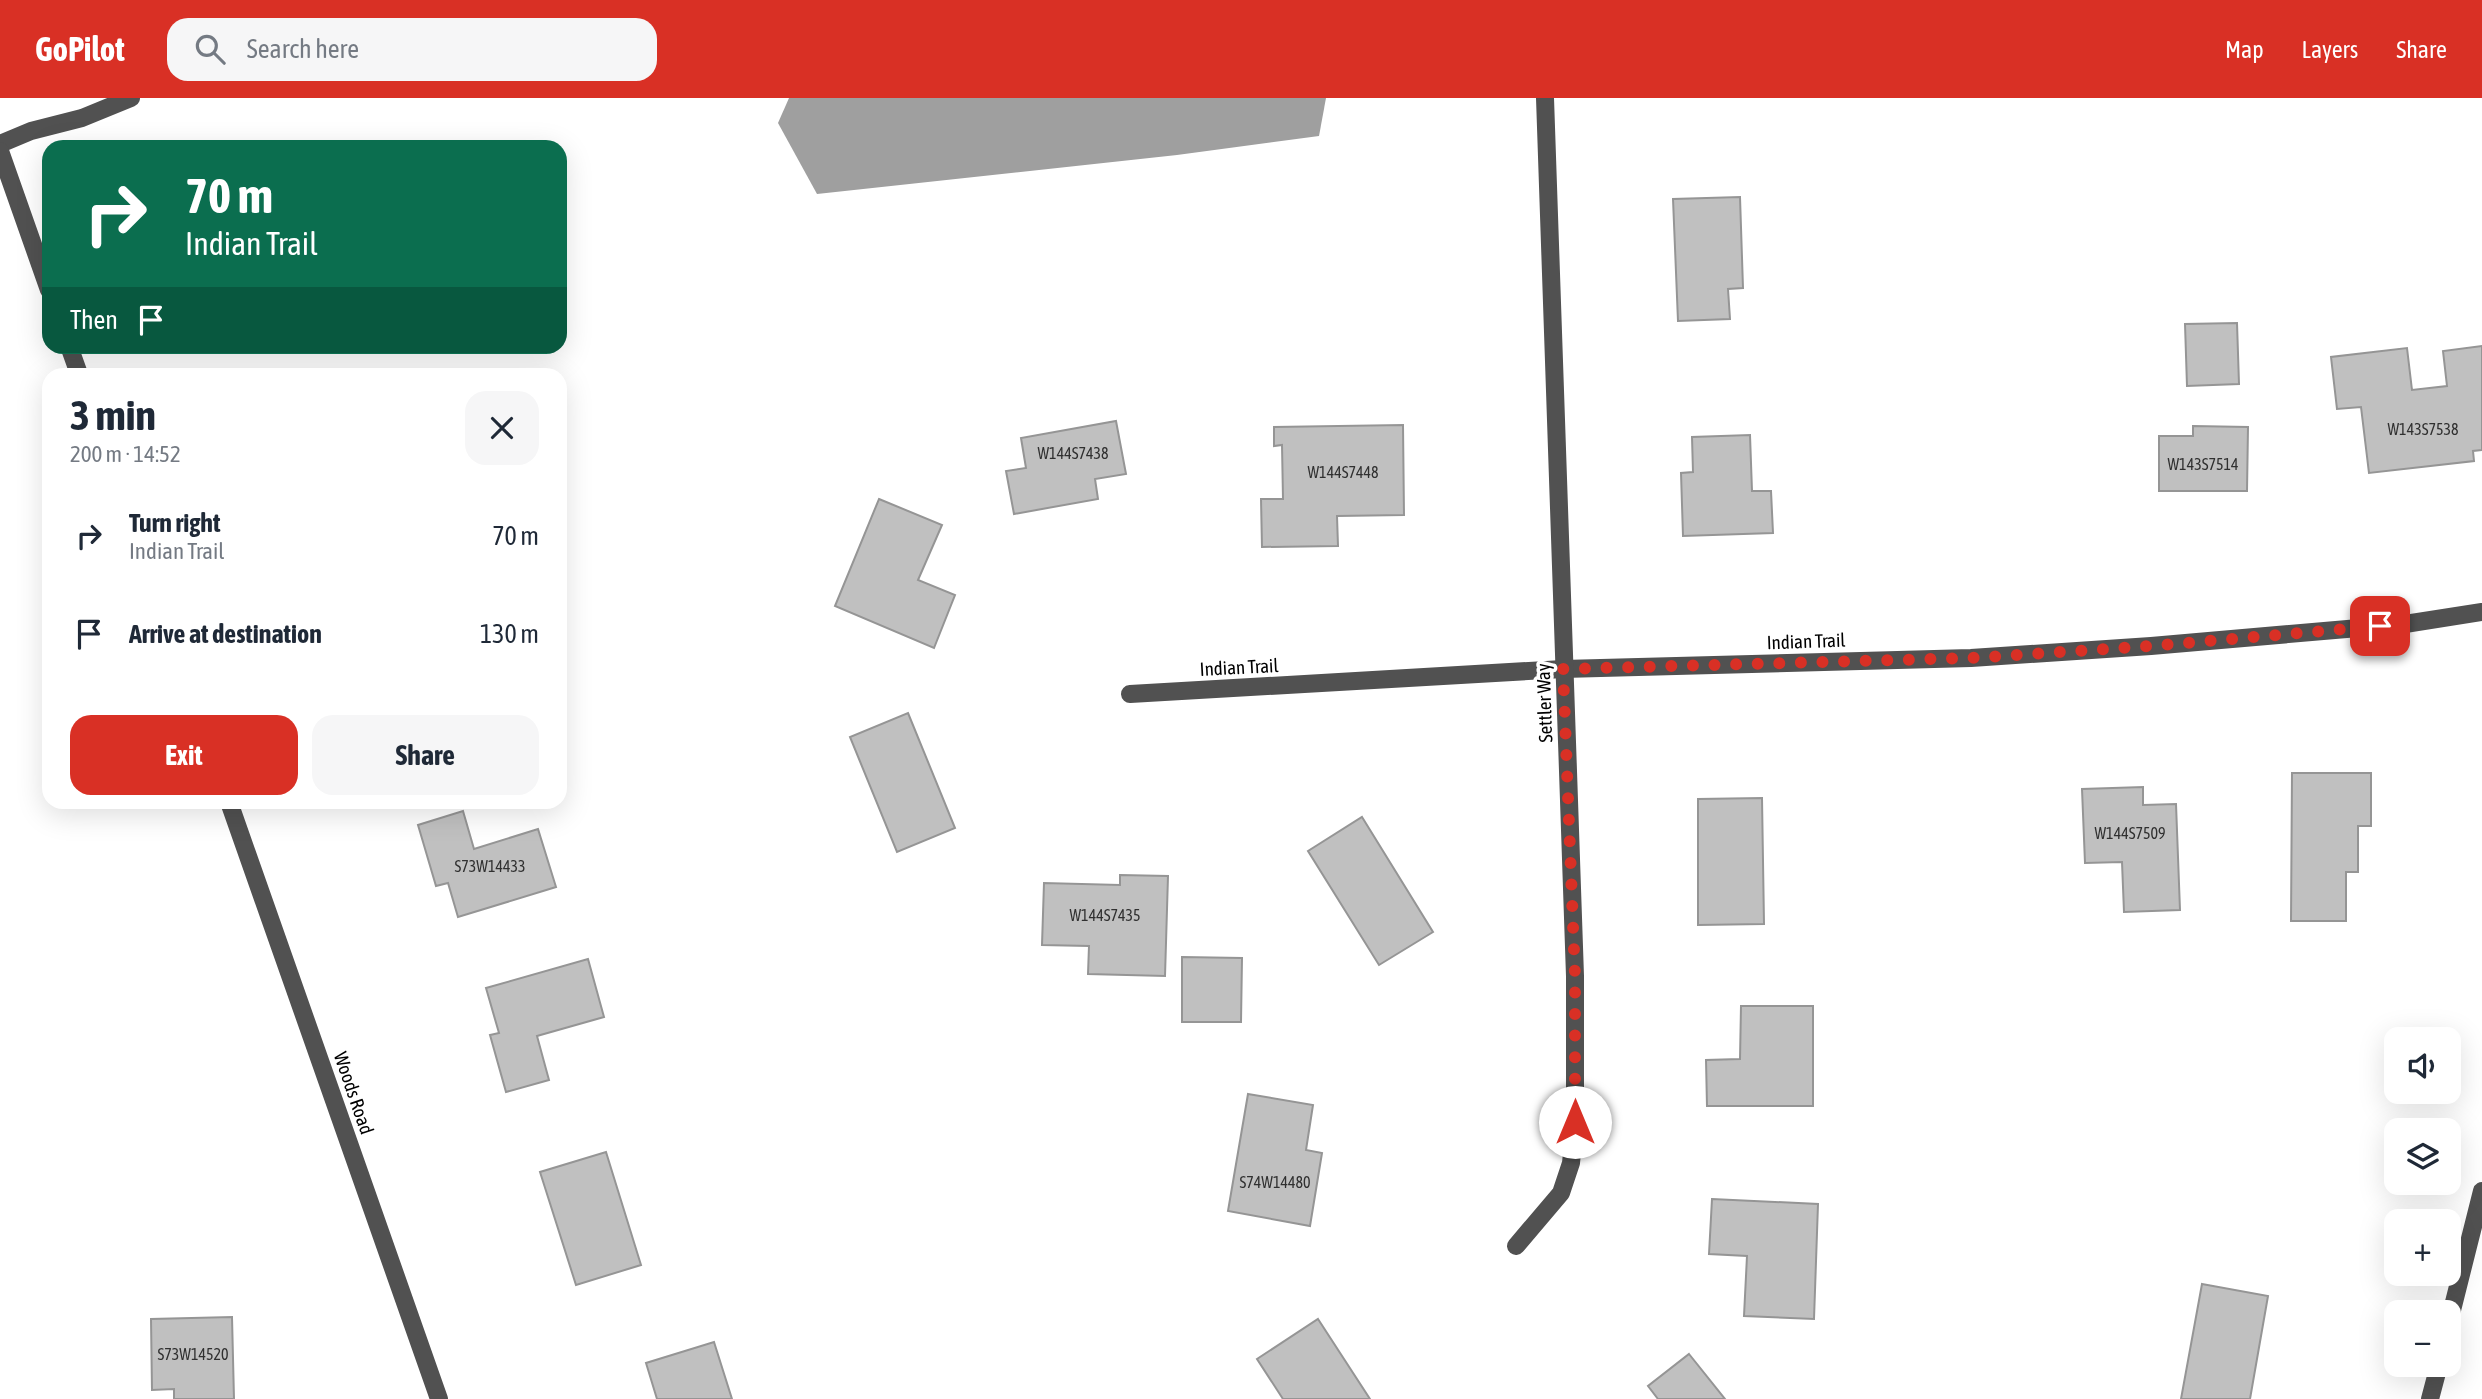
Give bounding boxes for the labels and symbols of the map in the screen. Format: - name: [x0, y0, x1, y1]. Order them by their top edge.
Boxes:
- house number: W143S7538: [2388, 420, 2458, 438]
- house number: W144S7438: [1038, 444, 1108, 462]
- house number: W143S7514: [2168, 455, 2238, 473]
- house number: W144S7448: [1308, 463, 1378, 481]
- pin: [2350, 596, 2410, 656]
- street label: Indian Trail: [1766, 629, 1846, 653]
- street label: Indian Trail: [1199, 654, 1279, 680]
- street label: Settler Way: [1532, 663, 1556, 743]
- house number: W144S7509: [2095, 824, 2165, 842]
- house number: S73W14433: [455, 857, 525, 875]
- house number: W144S7435: [1070, 906, 1140, 924]
- street label: Woods Road: [330, 1049, 378, 1137]
- position arrow: [1538, 1085, 1612, 1159]
- house number: S74W14480: [1240, 1173, 1310, 1191]
- house number: S73W14520: [158, 1345, 228, 1363]

